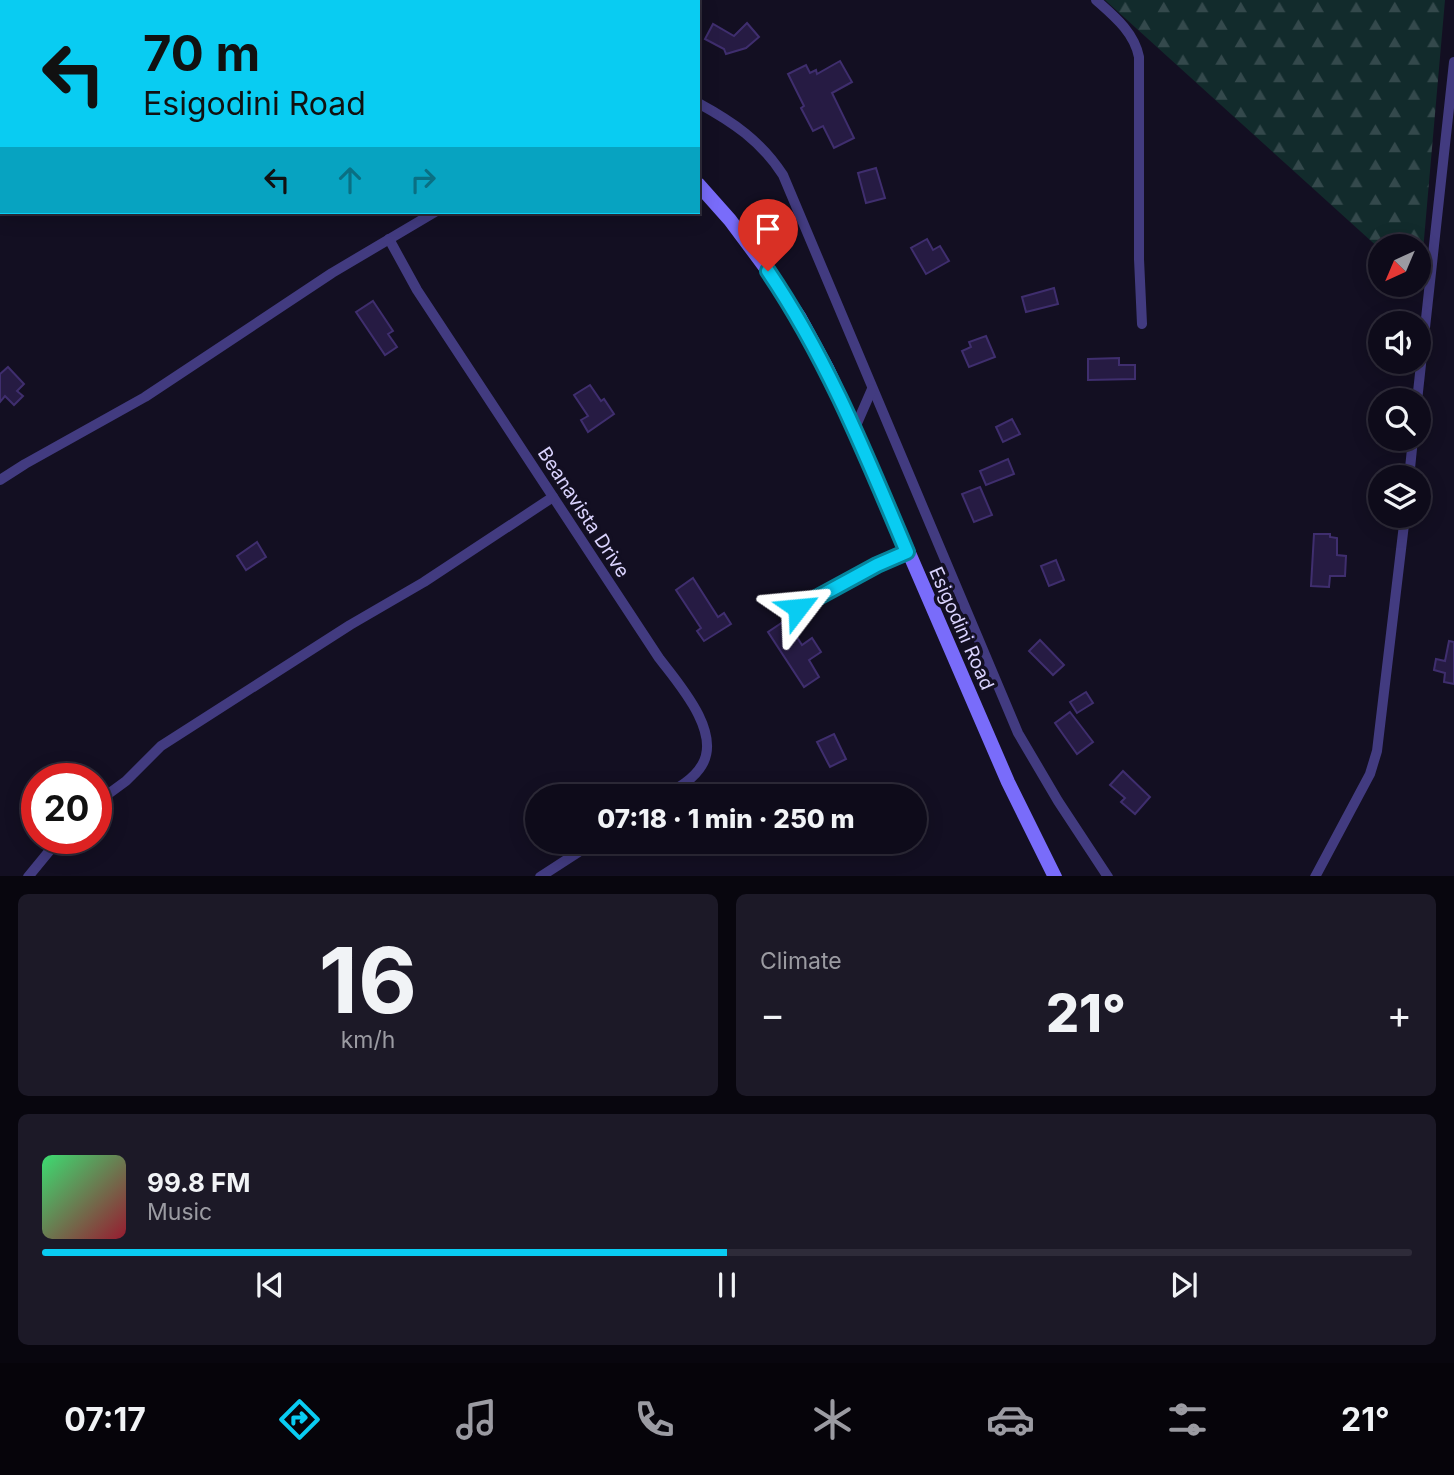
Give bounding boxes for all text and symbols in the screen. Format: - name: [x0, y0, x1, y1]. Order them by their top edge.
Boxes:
- text: 70 m: [143, 24, 260, 83]
- icon: left: [28, 28, 119, 119]
- text: Esigodini Road: [143, 84, 366, 123]
- icon: left: [258, 161, 296, 199]
- icon: ahead: [331, 161, 369, 199]
- icon: right: [404, 161, 442, 199]
- pin: [738, 199, 798, 271]
- icon: arrive: [749, 210, 787, 248]
- north arrow: [1368, 234, 1432, 298]
- map controls: [1368, 234, 1431, 528]
- button: sound: [1368, 311, 1431, 374]
- button: search: [1368, 388, 1431, 451]
- street label: Beanavista Drive: [533, 443, 634, 582]
- button: layers: [1368, 465, 1431, 528]
- street label: Esigodini Road: [924, 563, 999, 693]
- position arrow: [761, 571, 835, 645]
- speed limit sign: 20: [21, 763, 112, 854]
- text: 07:18 · 1 min · 250 m: [597, 803, 855, 834]
- text: 16: [319, 925, 417, 1035]
- text: Climate: [760, 947, 842, 975]
- text: 21°: [1046, 982, 1126, 1045]
- text: −: [760, 991, 785, 1037]
- text: +: [1387, 991, 1412, 1037]
- text: km/h: [341, 1026, 395, 1054]
- text: 99.8 FM: [147, 1167, 251, 1198]
- text: Music: [147, 1198, 212, 1226]
- icon: previous: [251, 1266, 289, 1304]
- icon: pause: [708, 1266, 746, 1304]
- icon: next: [1165, 1266, 1203, 1304]
- icon: directions: [275, 1395, 324, 1444]
- icon: music: [452, 1395, 501, 1444]
- icon: phone: [630, 1395, 679, 1444]
- icon: climate: [808, 1395, 857, 1444]
- icon: car: [986, 1395, 1035, 1444]
- icon: filters: [1163, 1395, 1212, 1444]
- text: 07:17: [64, 1400, 146, 1439]
- text: 21°: [1341, 1400, 1390, 1439]

